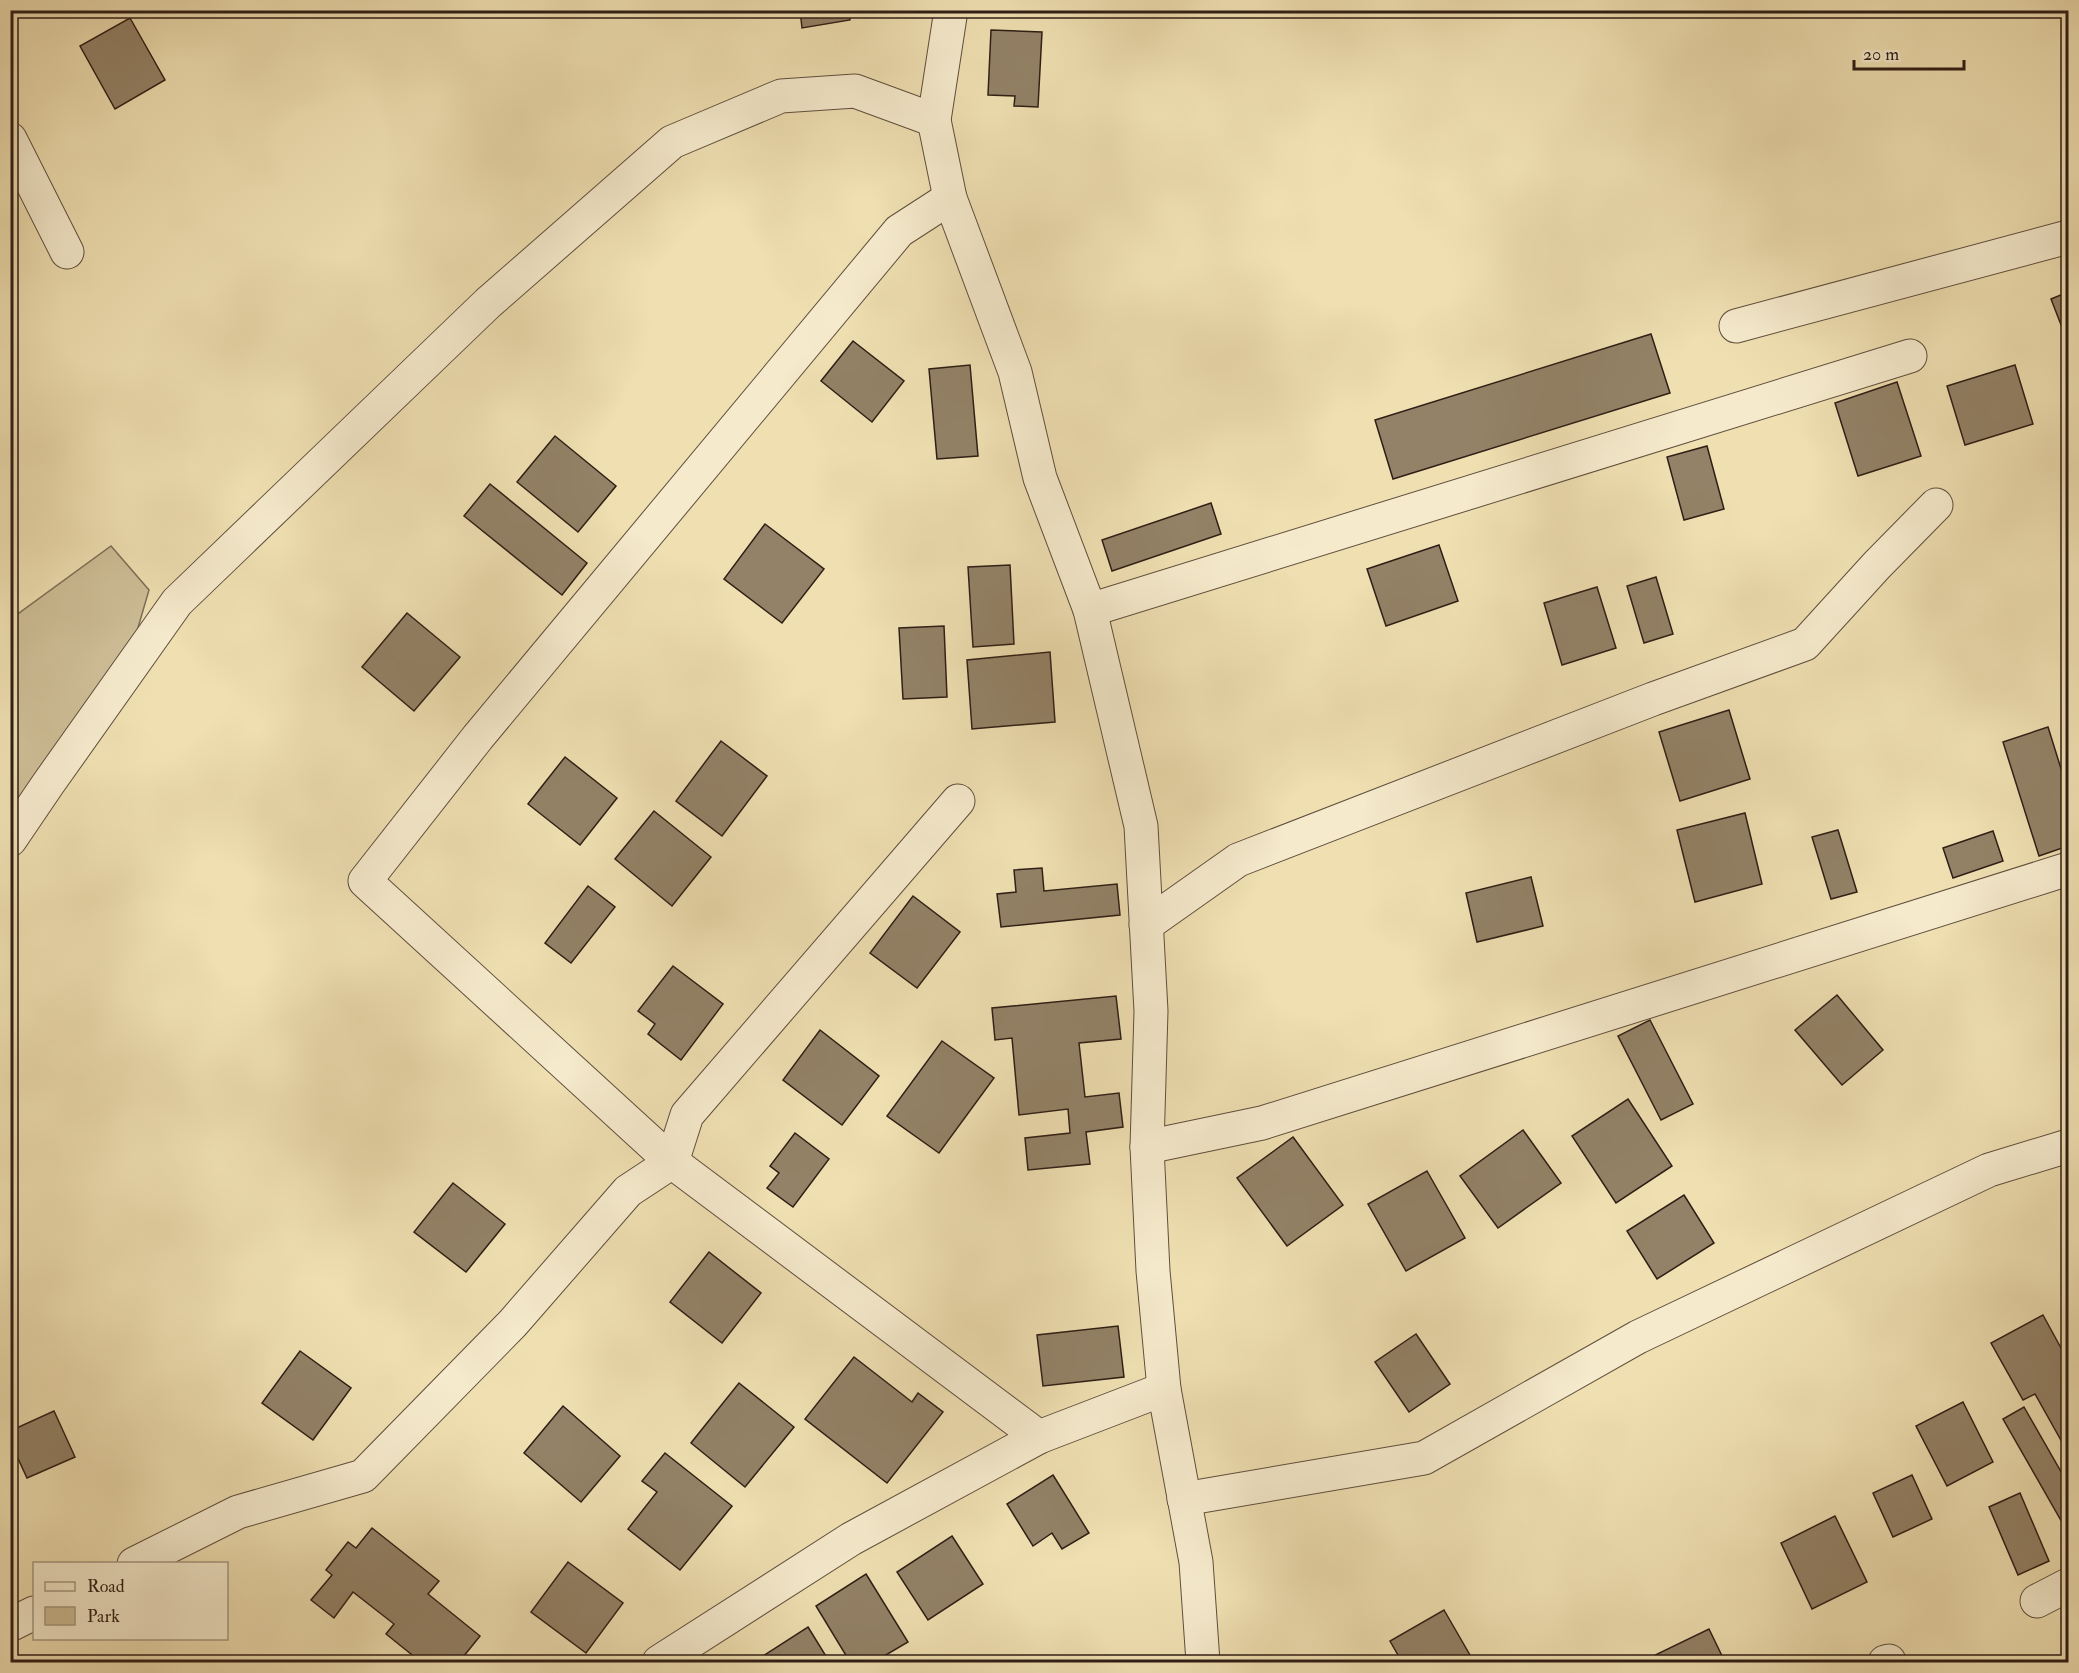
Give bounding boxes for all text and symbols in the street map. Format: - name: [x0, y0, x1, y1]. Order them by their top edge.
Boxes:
- scale bar: [1854, 33, 1964, 71]
- text: 20 m: [1863, 43, 1899, 66]
- legend: [33, 1562, 228, 1640]
- text: Road: [87, 1575, 125, 1598]
- text: Park: [87, 1605, 120, 1628]

